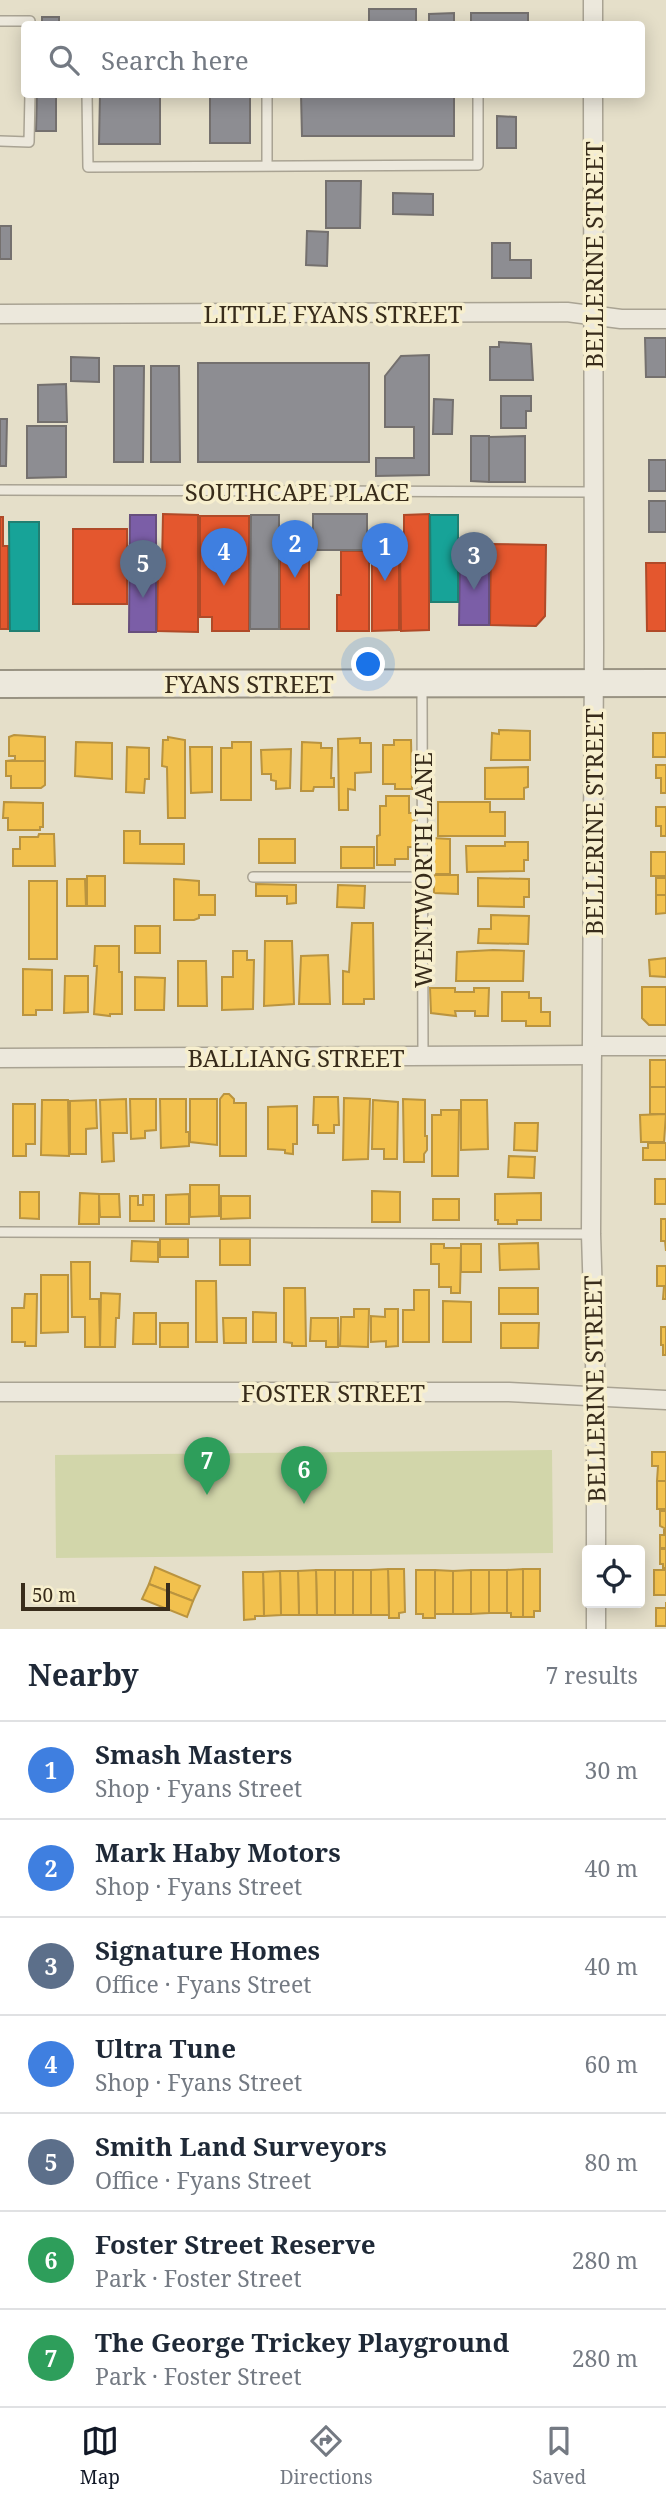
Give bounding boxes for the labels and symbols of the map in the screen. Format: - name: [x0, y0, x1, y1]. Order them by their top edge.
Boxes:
- street label: BELLERINE STREET: [577, 141, 610, 369]
- street label: LITTLE FYANS STREET: [204, 297, 463, 330]
- street label: SOUTHCAPE PLACE: [185, 475, 409, 508]
- pin: 2: [272, 520, 318, 578]
- pin: 1: [362, 523, 408, 581]
- pin: 4: [201, 528, 247, 586]
- pin: 3: [451, 532, 497, 590]
- pin: 5: [120, 540, 166, 598]
- your location: [351, 647, 385, 681]
- street label: FYANS STREET: [164, 667, 334, 700]
- street label: BELLERINE STREET: [577, 708, 610, 936]
- street label: WENTWORTH LANE: [406, 752, 439, 988]
- street label: BALLIANG STREET: [187, 1041, 405, 1074]
- street label: BELLERINE STREET: [576, 1275, 612, 1503]
- street label: FOSTER STREET: [241, 1376, 425, 1409]
- pin: 7: [184, 1437, 230, 1495]
- pin: 6: [281, 1446, 327, 1504]
- scale bar: [21, 1580, 170, 1612]

